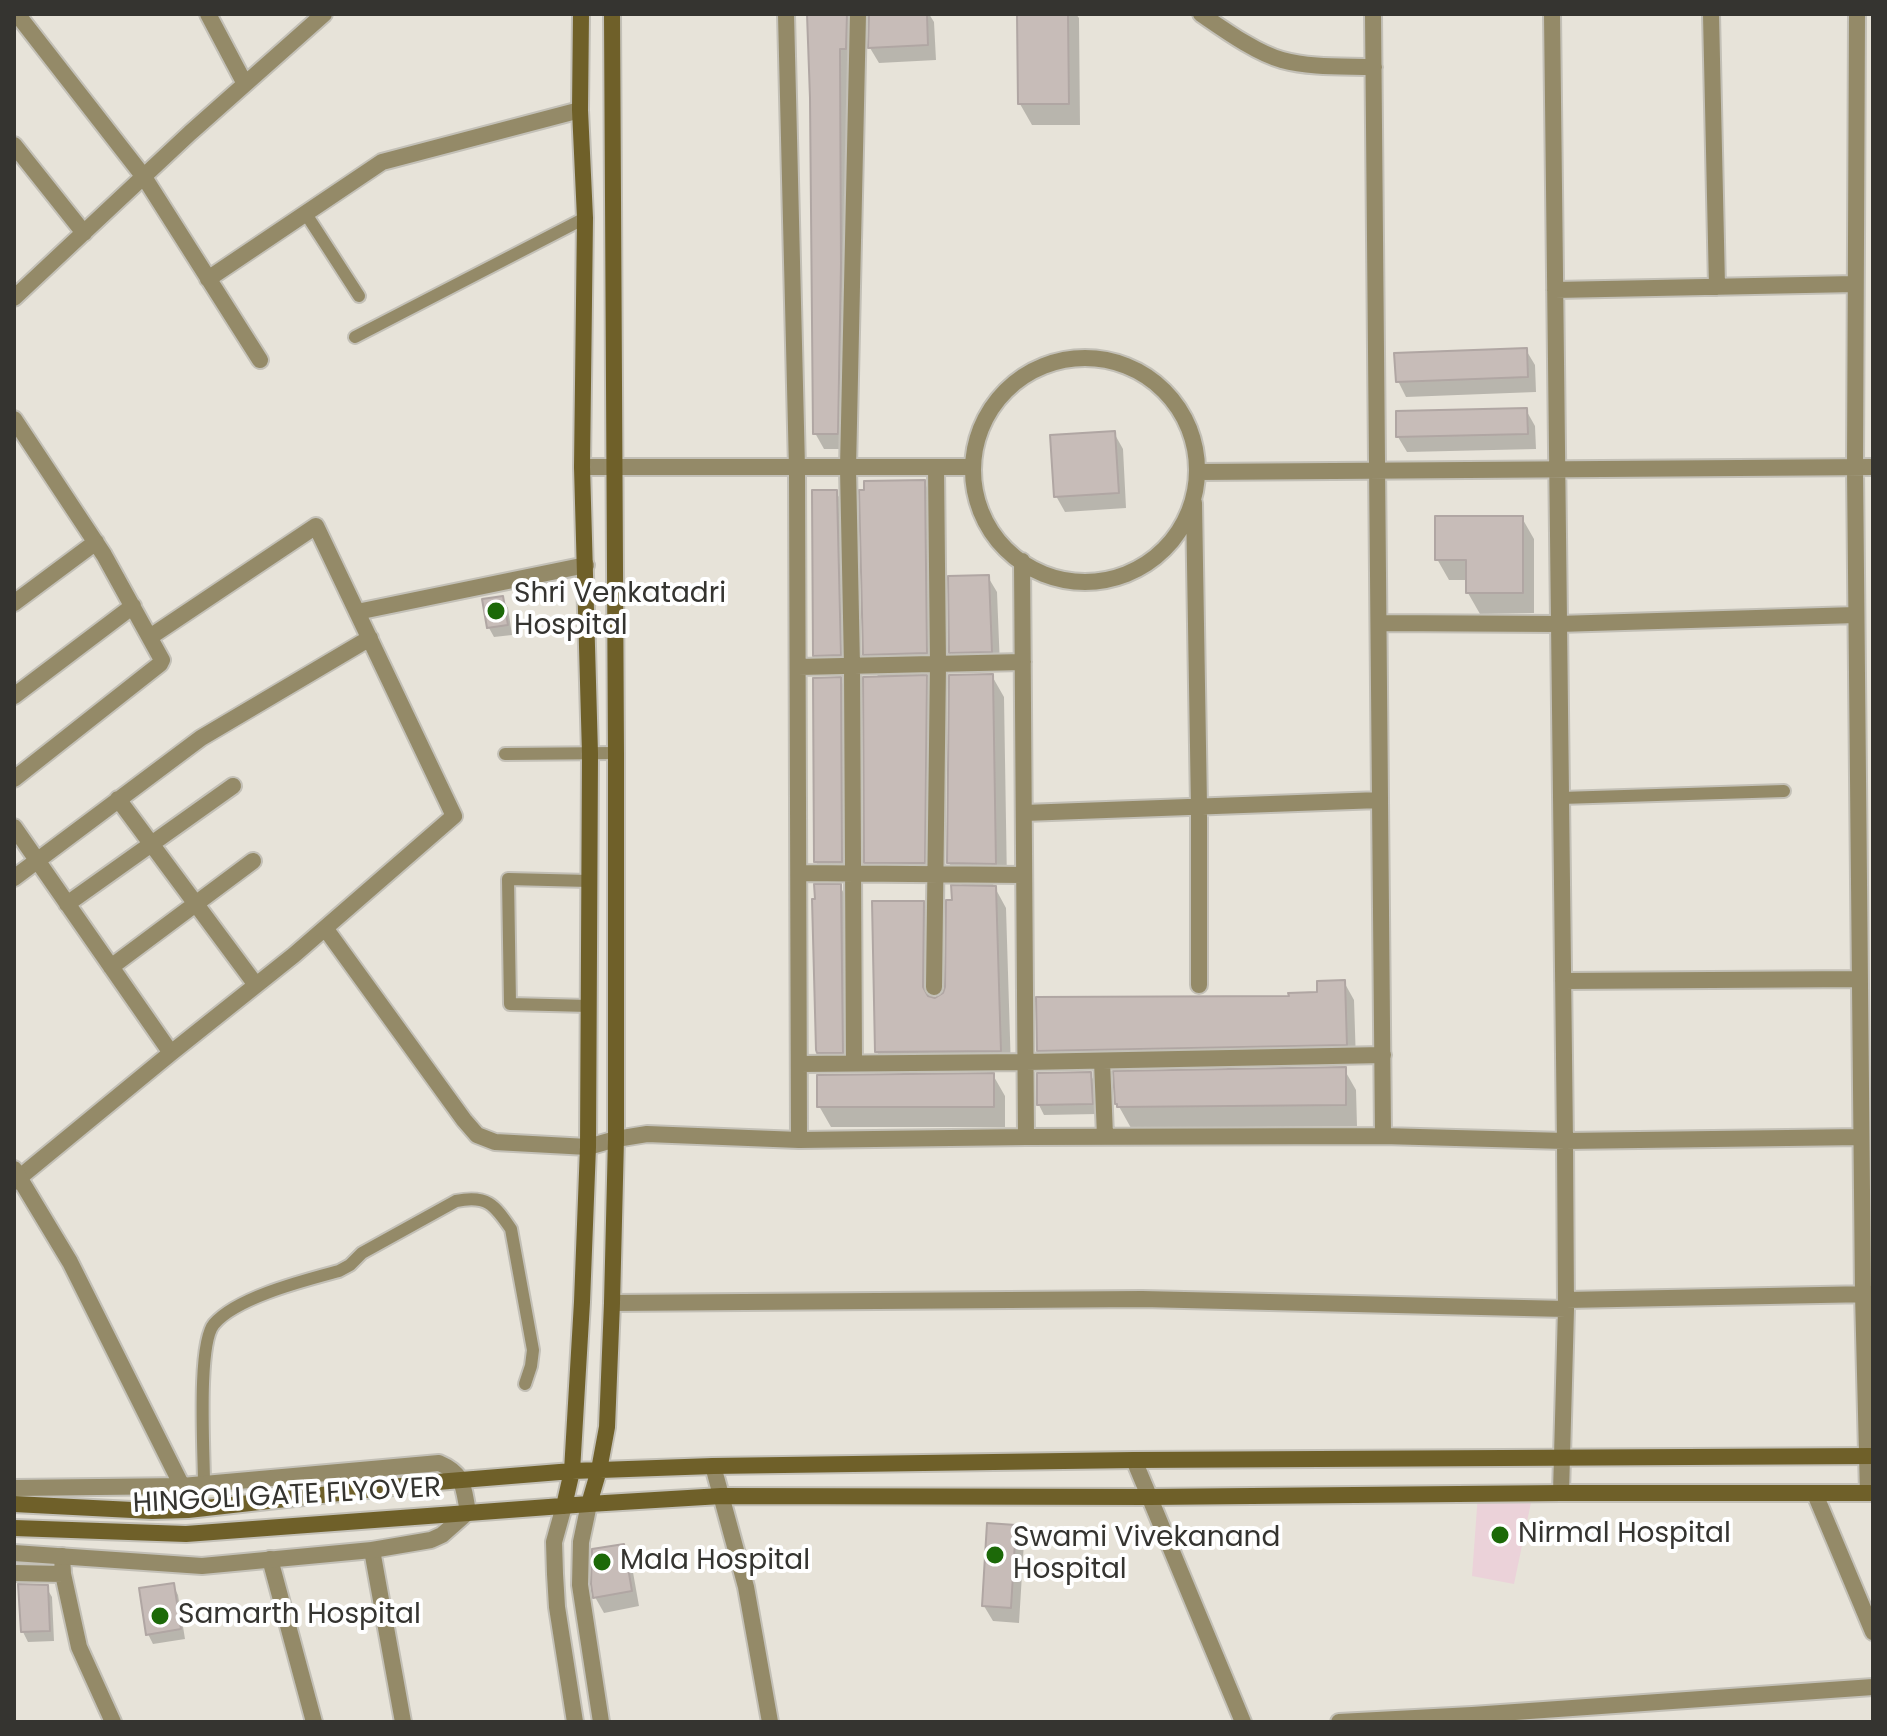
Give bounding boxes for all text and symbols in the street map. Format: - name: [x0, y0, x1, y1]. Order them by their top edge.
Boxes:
- place label: Shri Venkatadri Hospital: [514, 578, 726, 644]
- marker: Shri Venkatadri Hospital: [485, 600, 507, 622]
- street label: HINGOLI GATE FLYOVER: [132, 1472, 442, 1522]
- place label: Nirmal Hospital: [1518, 1518, 1731, 1552]
- place label: Swami Vivekanand Hospital: [1013, 1522, 1280, 1588]
- marker: Nirmal Hospital: [1489, 1524, 1511, 1546]
- marker: Swami Vivekanand Hospital: [984, 1544, 1006, 1566]
- place label: Mala Hospital: [620, 1545, 810, 1579]
- marker: Mala Hospital: [591, 1551, 613, 1573]
- place label: Samarth Hospital: [178, 1599, 421, 1633]
- marker: Samarth Hospital: [149, 1605, 171, 1627]

